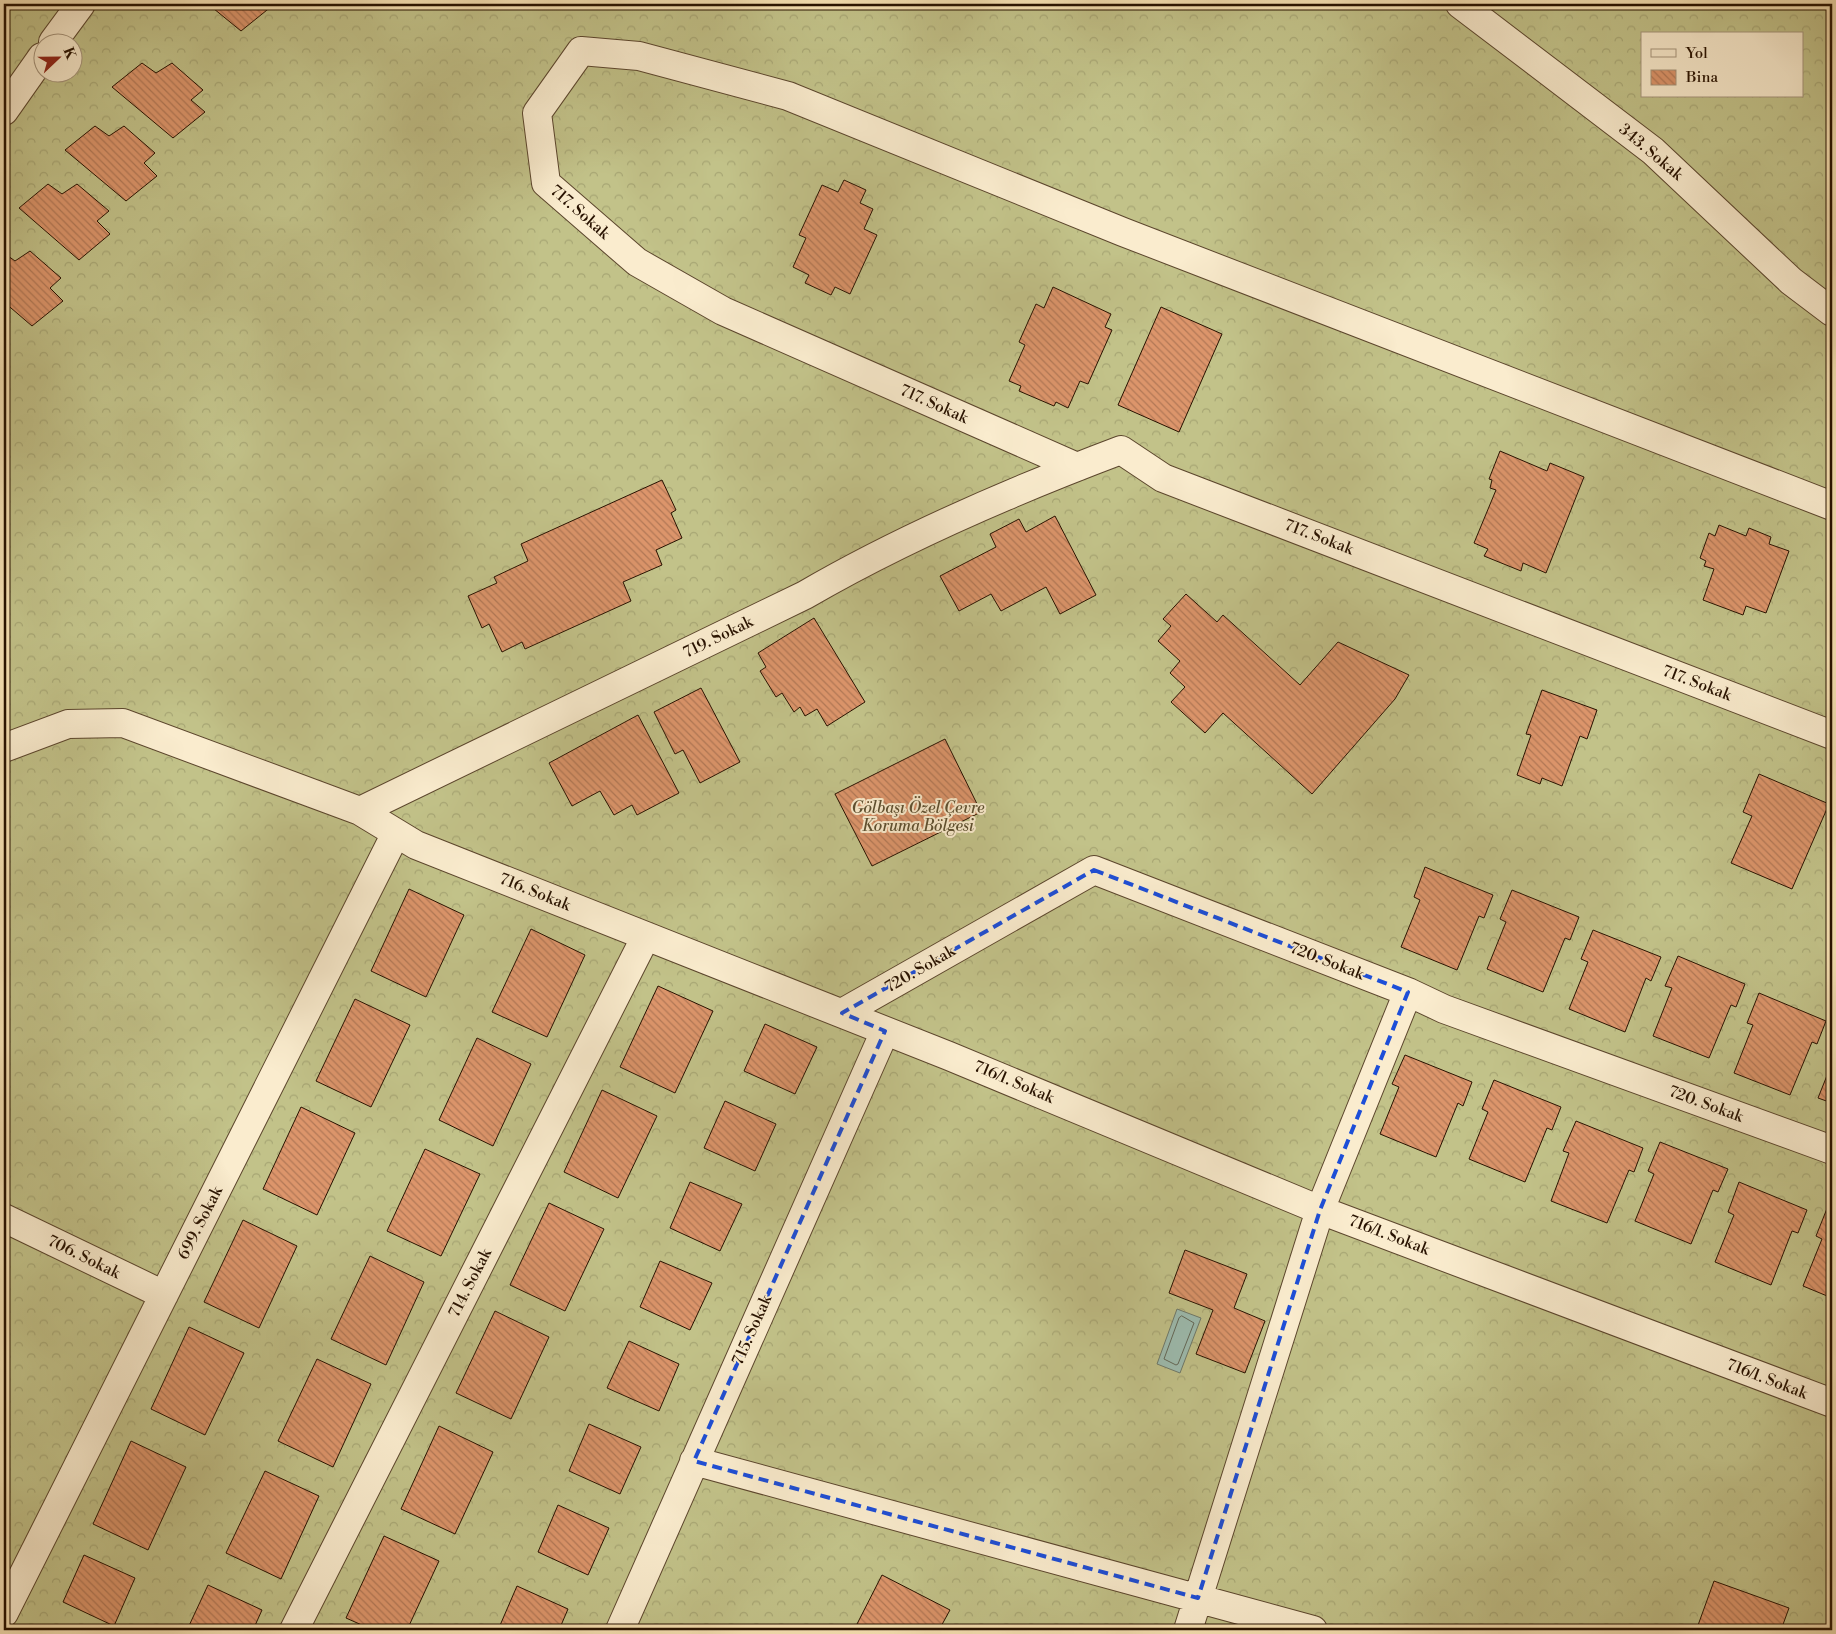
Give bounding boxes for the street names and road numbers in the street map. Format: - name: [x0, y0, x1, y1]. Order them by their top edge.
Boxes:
- street label: 343. Sokak: [1615, 119, 1689, 186]
- street label: 717. Sokak: [546, 181, 615, 244]
- street label: 717. Sokak: [897, 380, 973, 429]
- street label: 717. Sokak: [1281, 515, 1358, 560]
- street label: 719. Sokak: [680, 611, 758, 662]
- street label: 717. Sokak: [1659, 661, 1736, 706]
- street label: 716. Sokak: [496, 869, 575, 916]
- street label: 720. Sokak: [1287, 938, 1369, 985]
- street label: 720. Sokak: [881, 940, 960, 997]
- street label: 716/1. Sokak: [971, 1056, 1059, 1109]
- street label: 720. Sokak: [1666, 1081, 1748, 1127]
- street label: 699. Sokak: [173, 1182, 228, 1263]
- street label: 716/1. Sokak: [1346, 1210, 1434, 1260]
- street label: 706. Sokak: [44, 1231, 125, 1284]
- street label: 714. Sokak: [444, 1244, 497, 1321]
- street label: 715. Sokak: [728, 1290, 777, 1368]
- street label: 716/1. Sokak: [1724, 1354, 1812, 1404]

